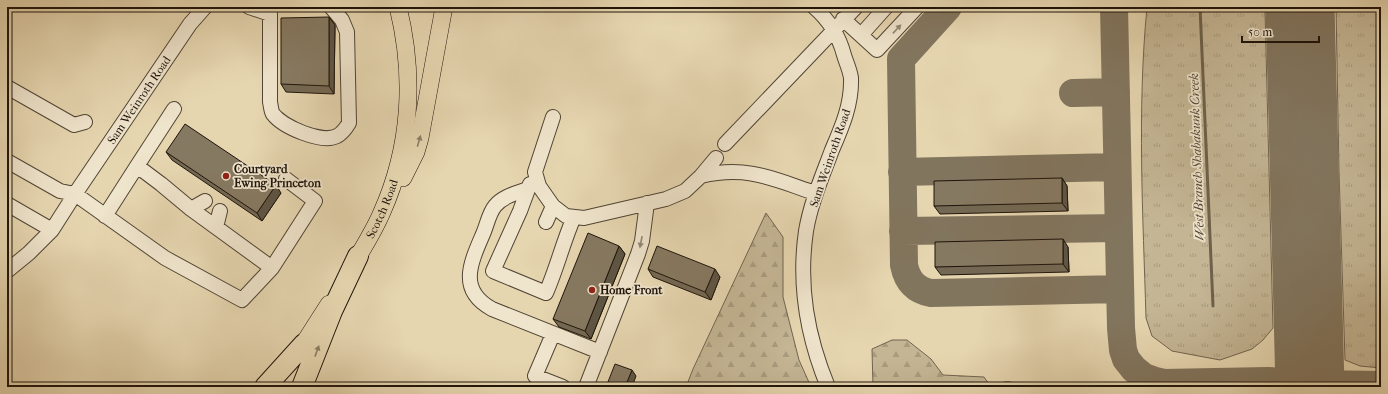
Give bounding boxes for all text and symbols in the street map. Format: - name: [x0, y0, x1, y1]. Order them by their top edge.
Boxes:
- scale bar: [1242, 18, 1319, 44]
- one-way arrow: [893, 24, 902, 34]
- text: 50 m: [1248, 25, 1272, 39]
- street label: Sam Weinroth Road: [104, 53, 174, 147]
- water label: West Branch Shabakunk Creek: [1186, 73, 1207, 241]
- street label: Sam Weinroth Road: [807, 107, 854, 209]
- one-way arrow: [417, 135, 423, 147]
- place label: Courtyard Ewing Princeton: [234, 162, 322, 191]
- marker: Courtyard Ewing Princeton: [221, 171, 231, 181]
- street label: Scotch Road: [363, 177, 401, 241]
- one-way arrow: [638, 236, 644, 248]
- place label: Home Front: [600, 283, 663, 297]
- marker: Home Front: [587, 285, 597, 295]
- one-way arrow: [314, 344, 320, 356]

